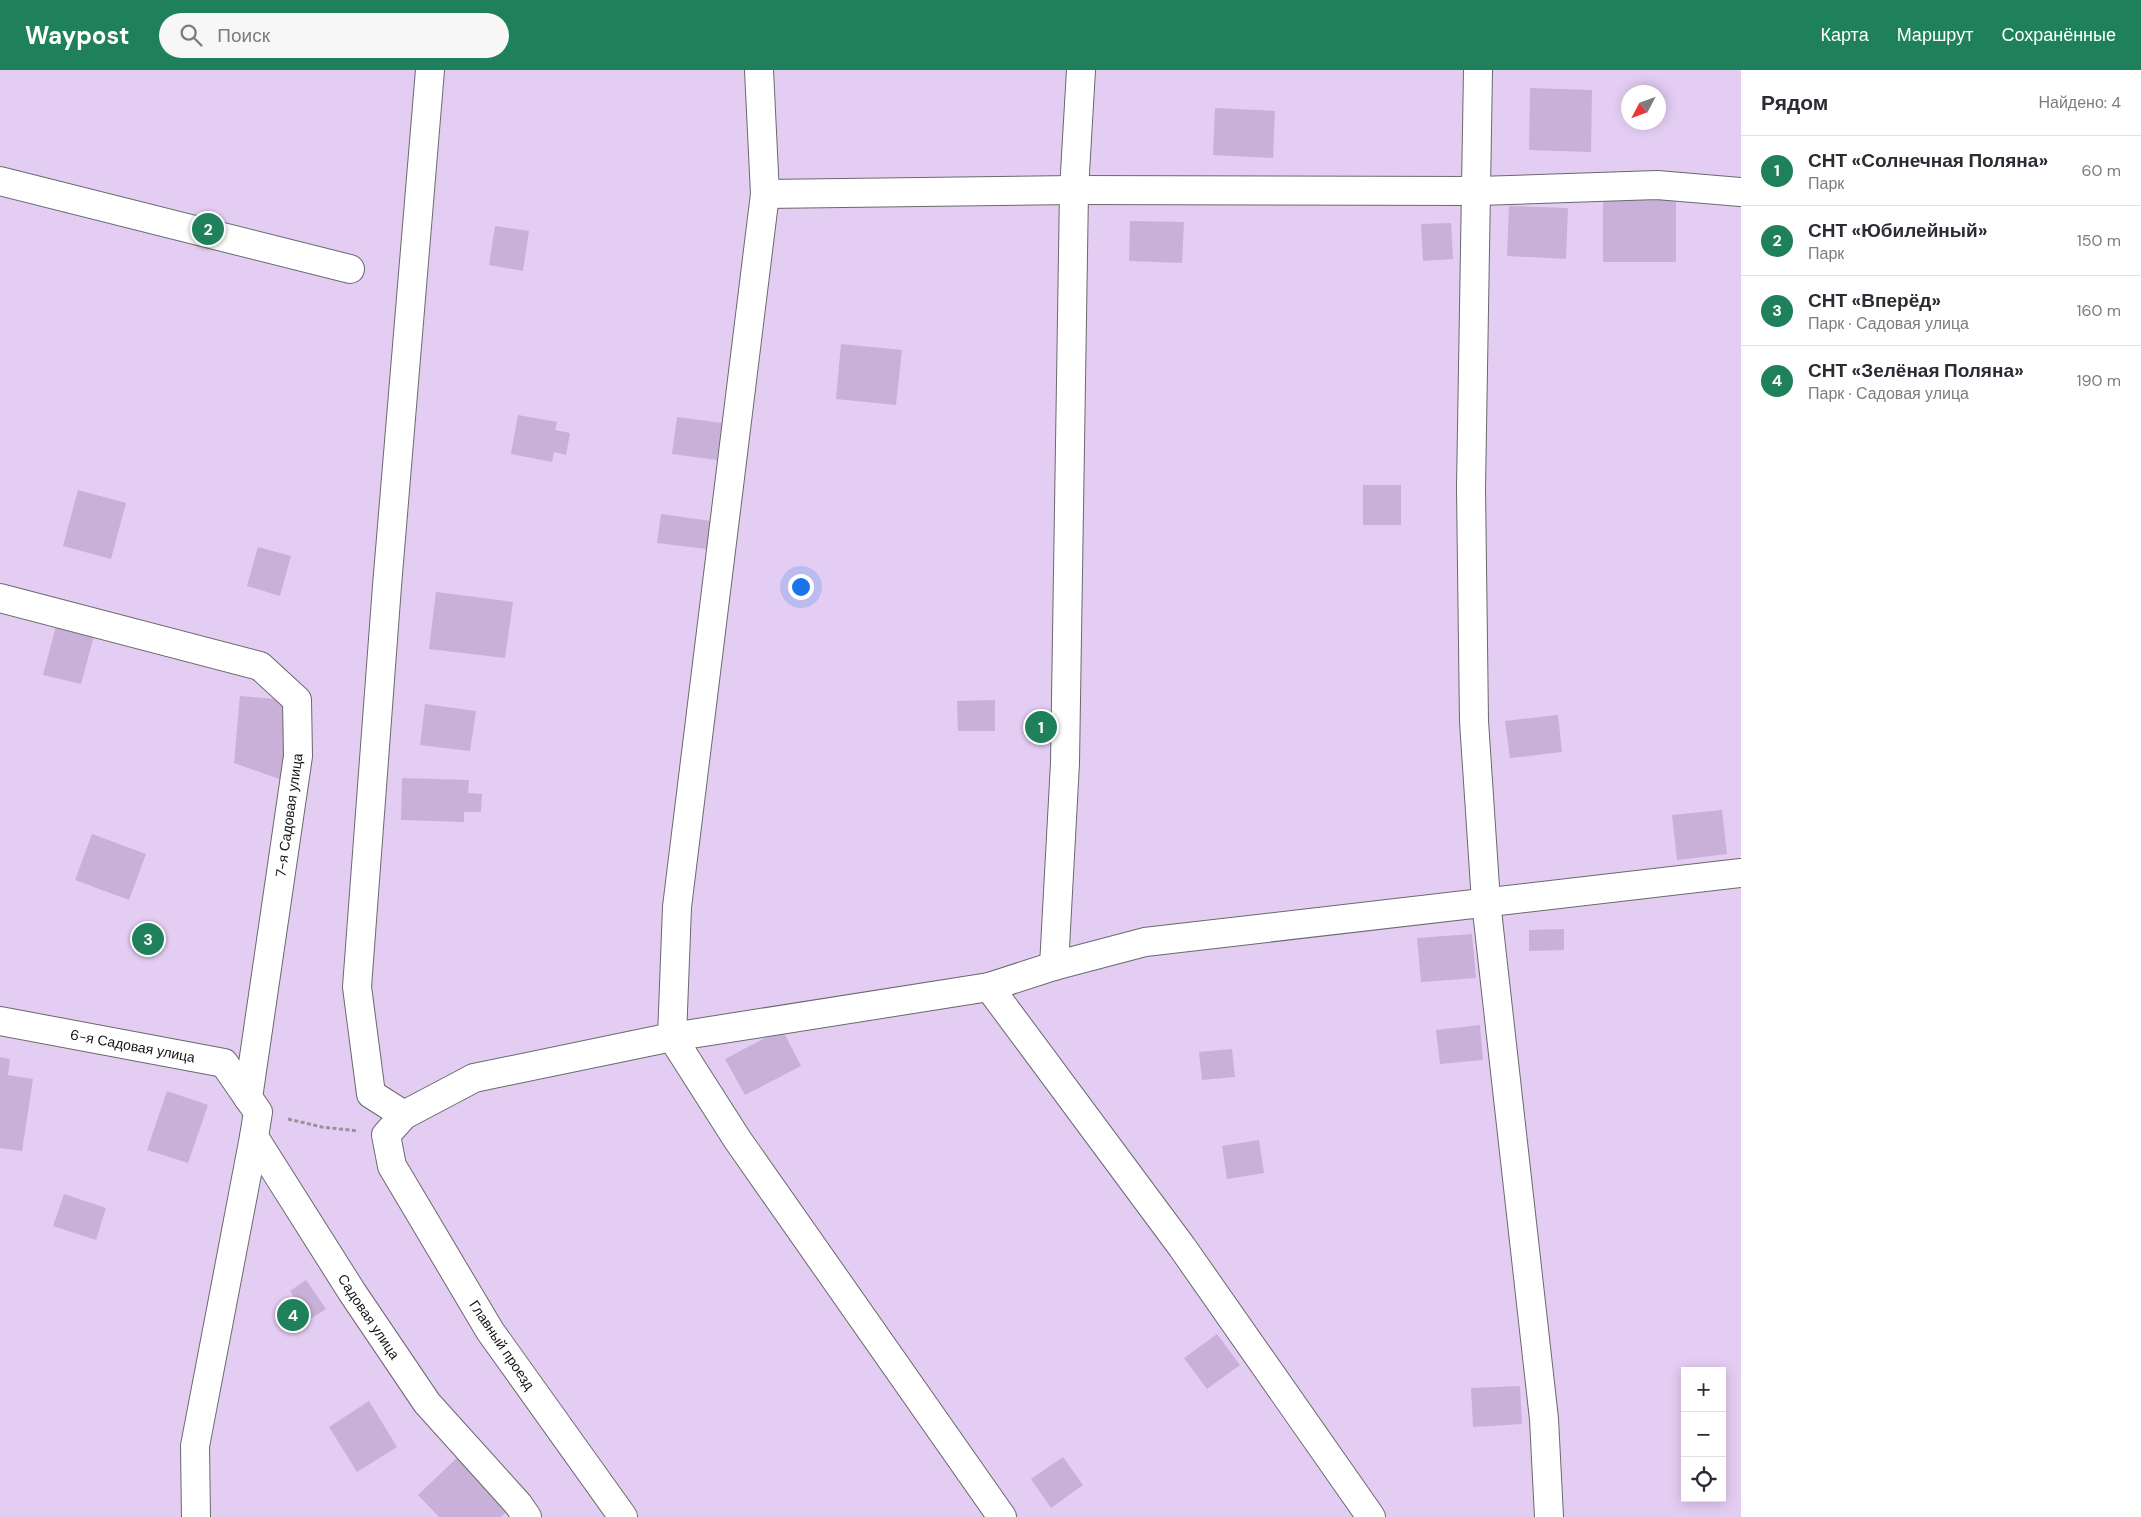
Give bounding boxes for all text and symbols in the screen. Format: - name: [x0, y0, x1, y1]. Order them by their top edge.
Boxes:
- search box: [159, 13, 509, 58]
- text: Waypost: [25, 20, 129, 51]
- icon: search: [177, 21, 205, 49]
- text: Поиск: [217, 23, 270, 48]
- text: Карта: [1821, 23, 1869, 47]
- text: Маршрут: [1897, 23, 1973, 47]
- text: Сохранённые: [2001, 23, 2116, 47]
- north arrow: [1621, 85, 1666, 130]
- text: Рядом: [1761, 89, 1828, 117]
- text: Найдено: 4: [2038, 92, 2121, 113]
- text: СНТ «Солнечная Поляна»: [1808, 148, 2048, 173]
- text: 1: [1774, 160, 1780, 181]
- text: 60 m: [2081, 160, 2121, 181]
- text: Парк: [1808, 173, 1844, 194]
- pin: 2: [192, 210, 224, 248]
- text: СНТ «Юбилейный»: [1808, 218, 1988, 243]
- text: 2: [1772, 230, 1782, 251]
- text: 150 m: [2077, 230, 2121, 251]
- text: Парк: [1808, 243, 1844, 264]
- text: СНТ «Вперёд»: [1808, 288, 1941, 313]
- text: 3: [1772, 300, 1782, 321]
- text: 160 m: [2077, 300, 2121, 321]
- text: Парк · Садовая улица: [1808, 313, 1969, 334]
- text: СНТ «Зелёная Поляна»: [1808, 358, 2024, 383]
- text: 4: [1772, 370, 1782, 391]
- text: 190 m: [2077, 370, 2121, 391]
- text: Парк · Садовая улица: [1808, 383, 1969, 404]
- your location: [788, 574, 814, 600]
- pin: 1: [1025, 708, 1057, 746]
- street label: 7-я Садовая улица: [271, 752, 307, 878]
- pin: 3: [132, 920, 164, 958]
- street label: 6-я Садовая улица: [69, 1025, 197, 1066]
- street label: Садовая улица: [334, 1271, 404, 1363]
- pin: 4: [277, 1296, 309, 1334]
- street label: Главный проезд: [465, 1297, 539, 1393]
- map controls: [1681, 1367, 1726, 1502]
- button: +: [1681, 1367, 1726, 1412]
- button: −: [1681, 1412, 1726, 1457]
- button: locate: [1681, 1457, 1726, 1502]

